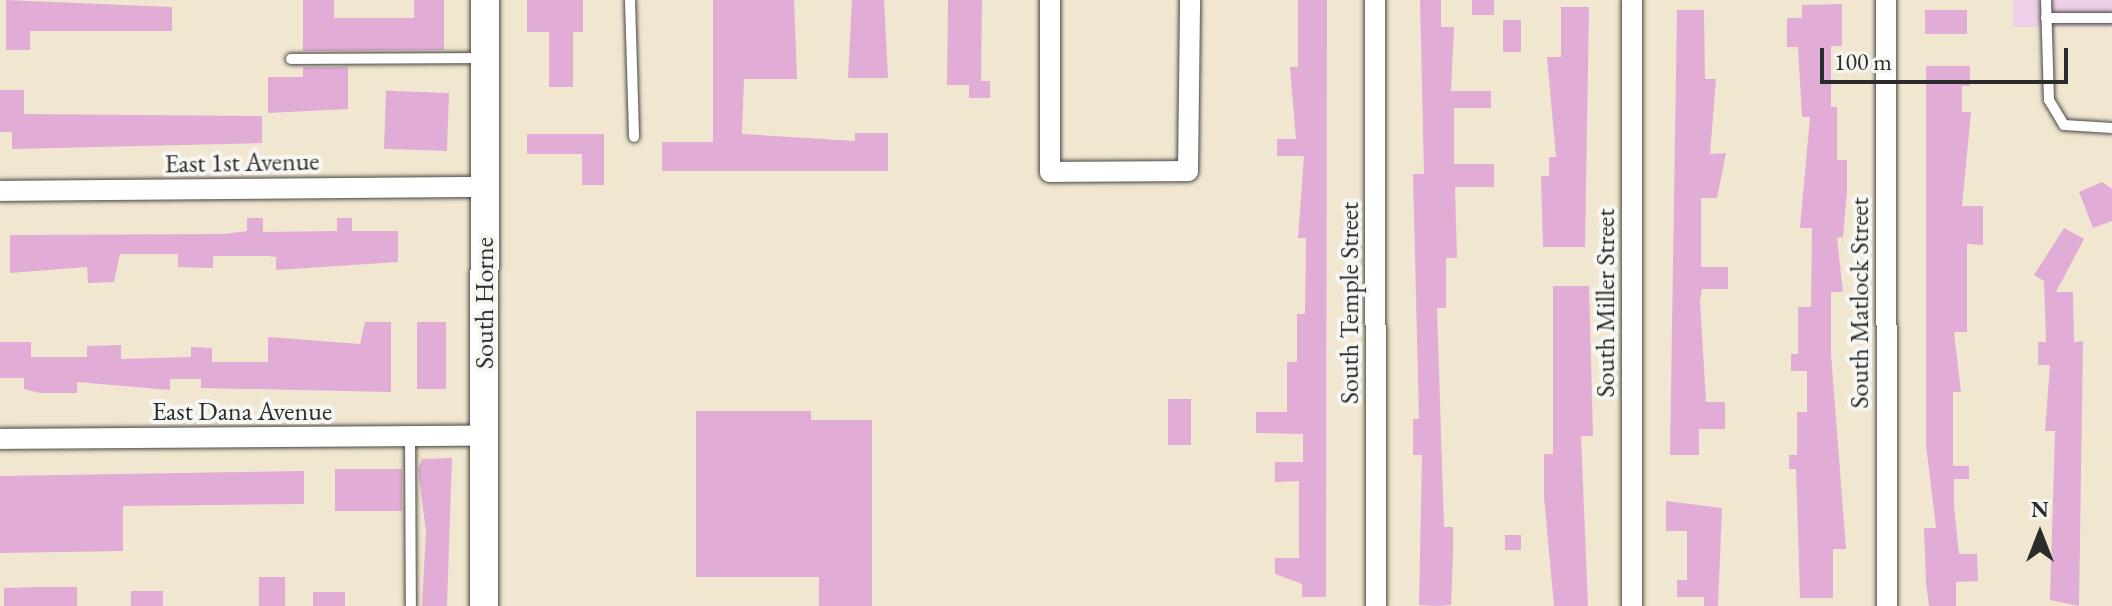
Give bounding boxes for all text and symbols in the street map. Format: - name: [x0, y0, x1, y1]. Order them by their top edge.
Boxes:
- scale bar: [1824, 32, 2072, 82]
- text: 100 m: [1834, 46, 1892, 77]
- street label: East 1st Avenue: [164, 146, 320, 180]
- street label: South Matlock Street: [1844, 197, 1876, 409]
- street label: South Temple Street: [1334, 202, 1366, 404]
- street label: South Miller Street: [1590, 209, 1622, 397]
- street label: South Horne: [469, 237, 501, 369]
- street label: East Dana Avenue: [152, 396, 332, 428]
- north arrow: [2000, 494, 2080, 574]
- text: N: [2031, 495, 2049, 524]

